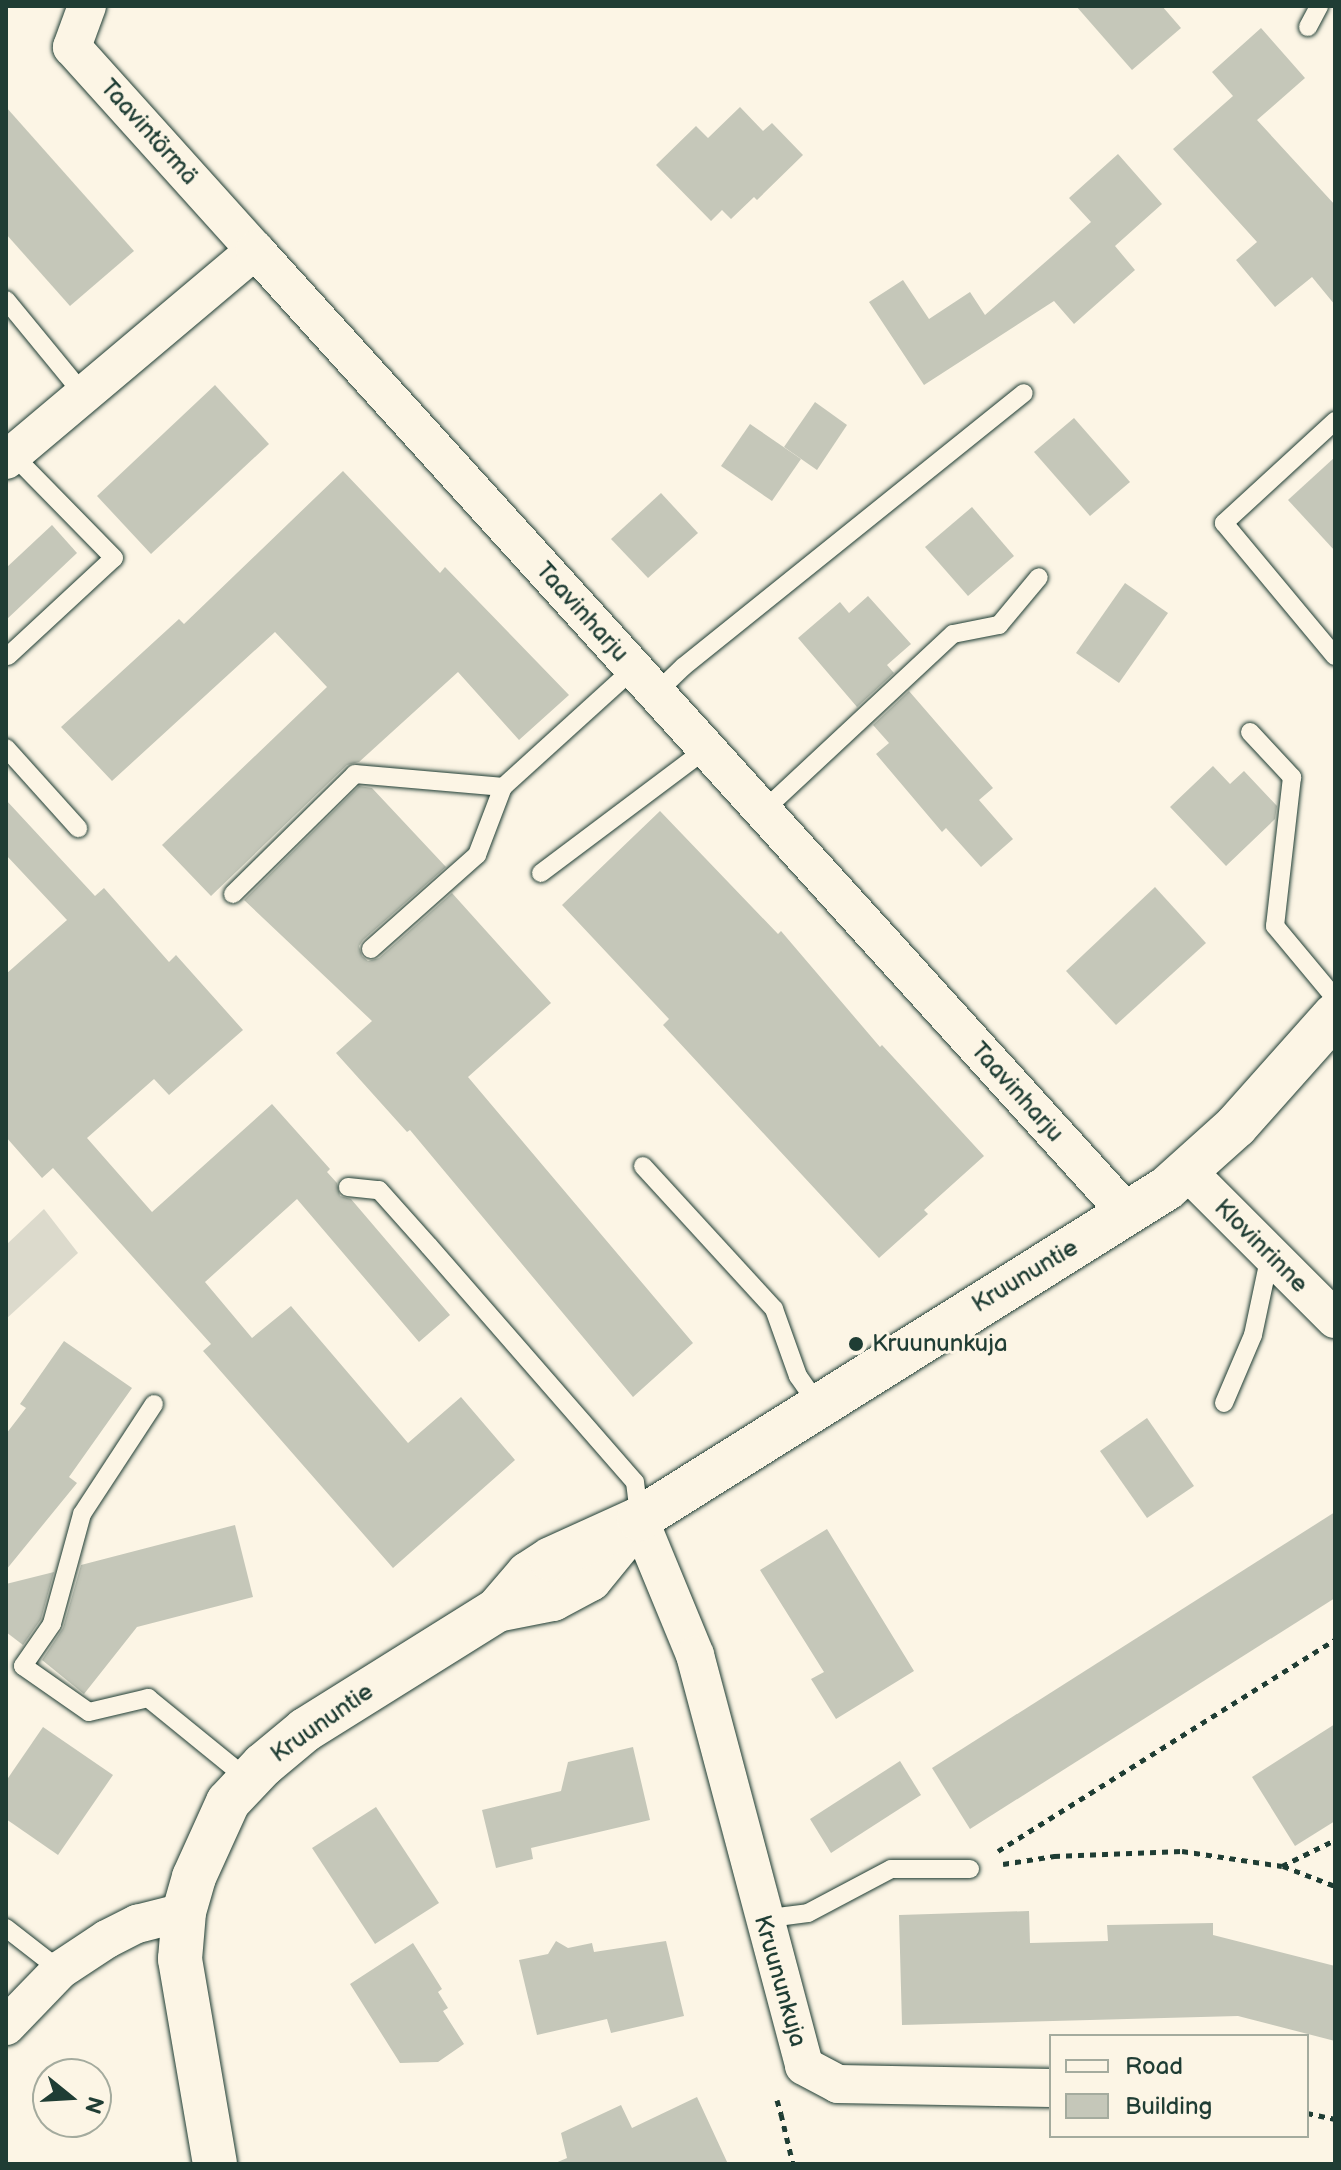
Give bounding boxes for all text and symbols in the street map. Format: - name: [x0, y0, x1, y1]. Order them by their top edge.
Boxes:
- street label: Taavintörmä: [94, 73, 204, 191]
- street label: Taavinharju: [530, 556, 634, 668]
- street label: Taavinharju: [965, 1036, 1069, 1148]
- street label: Klovinrinne: [1208, 1193, 1314, 1299]
- street label: Kruununtie: [967, 1233, 1083, 1319]
- place label: Kruununkuja: [872, 1330, 1007, 1358]
- marker: Kruununkuja: [847, 1335, 865, 1353]
- street label: Kruununtie: [265, 1677, 379, 1769]
- street label: Kruununkuja: [747, 1912, 813, 2050]
- legend: [1049, 2034, 1309, 2138]
- text: Road: [1125, 2052, 1183, 2081]
- north arrow: [32, 2058, 112, 2138]
- text: Building: [1125, 2092, 1212, 2121]
- text: N: [78, 2093, 109, 2117]

